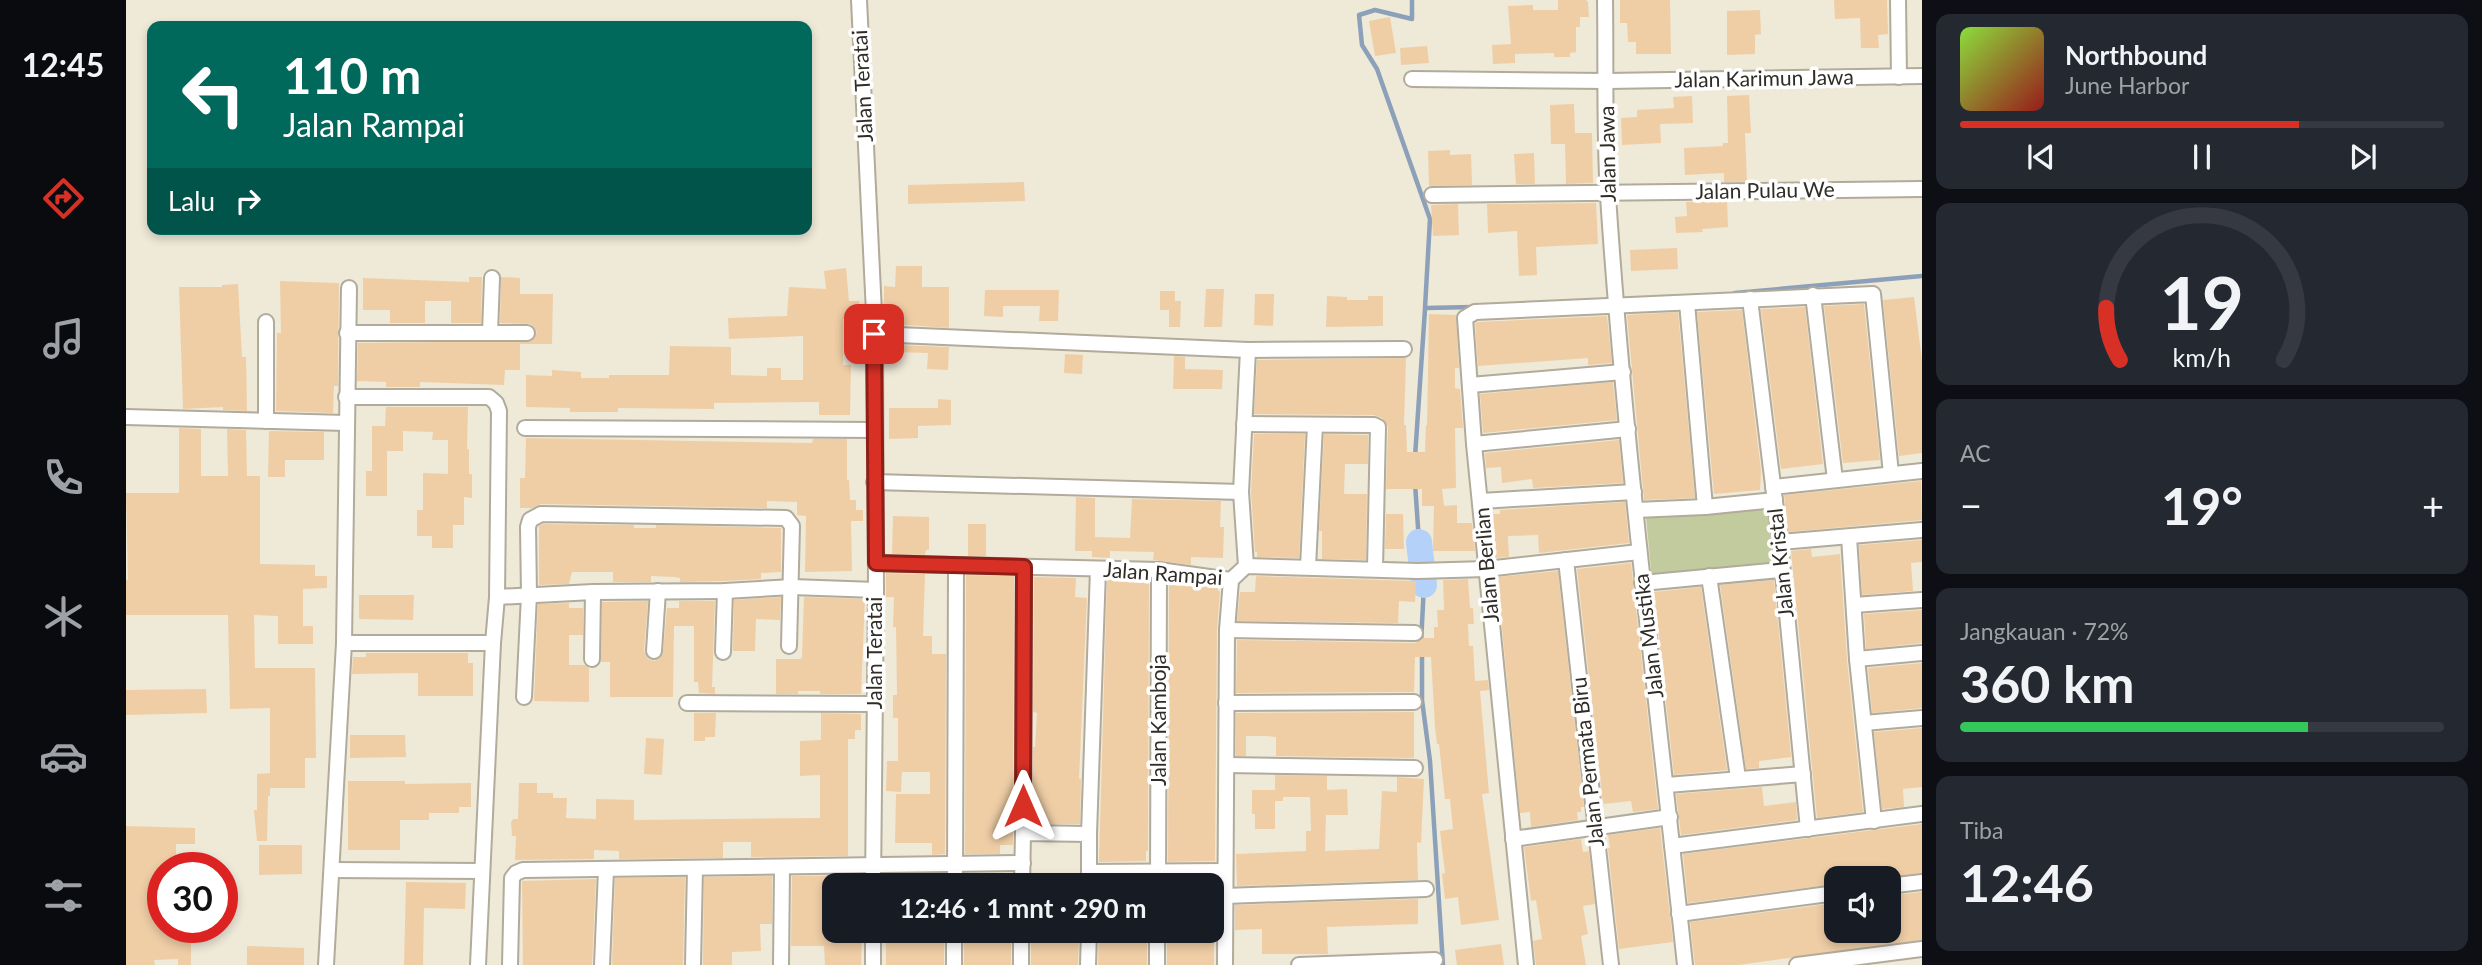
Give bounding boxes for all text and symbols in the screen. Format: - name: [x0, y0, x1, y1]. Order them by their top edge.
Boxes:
- street label: Jalan Teratai: [846, 29, 877, 143]
- text: Northbound: [2065, 39, 2207, 71]
- text: 12:45: [22, 45, 104, 84]
- text: 110 m: [283, 46, 421, 104]
- icon: left: [168, 49, 259, 140]
- street label: Jalan Karimun Jawa: [1674, 63, 1854, 92]
- text: June Harbor: [2065, 71, 2189, 99]
- text: Jalan Rampai: [283, 105, 465, 144]
- street label: Jalan Jawa: [1593, 106, 1620, 202]
- icon: previous: [2022, 138, 2060, 176]
- icon: pause: [2183, 138, 2221, 176]
- icon: next: [2344, 138, 2382, 176]
- icon: directions: [39, 174, 88, 223]
- street label: Jalan Pulau We: [1695, 176, 1835, 203]
- icon: right: [229, 182, 267, 220]
- text: Lalu: [168, 185, 215, 217]
- text: 19: [2160, 258, 2244, 346]
- pin: [844, 304, 904, 364]
- icon: music: [39, 314, 88, 363]
- icon: arrive: [855, 315, 893, 353]
- text: km/h: [2173, 342, 2231, 372]
- text: AC: [1960, 439, 1991, 467]
- icon: phone: [39, 453, 88, 502]
- text: 19°: [2161, 474, 2243, 536]
- text: −: [1960, 482, 1982, 528]
- text: +: [2422, 482, 2444, 528]
- street label: Jalan Berlian: [1468, 506, 1503, 624]
- street label: Jalan Kristal: [1761, 507, 1798, 619]
- street label: Jalan Rampai: [1103, 556, 1224, 589]
- street label: Jalan Mustika: [1627, 572, 1668, 700]
- icon: climate: [39, 592, 88, 641]
- street label: Jalan Teratai: [861, 597, 886, 709]
- text: Jangkauan · 72%: [1960, 617, 2129, 645]
- text: 360 km: [1960, 652, 2134, 714]
- street label: Jalan Kamboja: [1145, 654, 1170, 786]
- street label: Jalan Permata Biru: [1565, 676, 1608, 848]
- icon: car: [39, 732, 88, 781]
- position arrow: [986, 769, 1060, 843]
- text: Tiba: [1960, 816, 2003, 844]
- text: 12:46: [1960, 851, 2094, 913]
- speed limit sign: 30: [147, 852, 238, 943]
- map controls: [1824, 866, 1901, 943]
- button: sound: [1824, 866, 1901, 943]
- icon: filters: [39, 871, 88, 920]
- text: 12:46 · 1 mnt · 290 m: [899, 892, 1147, 924]

